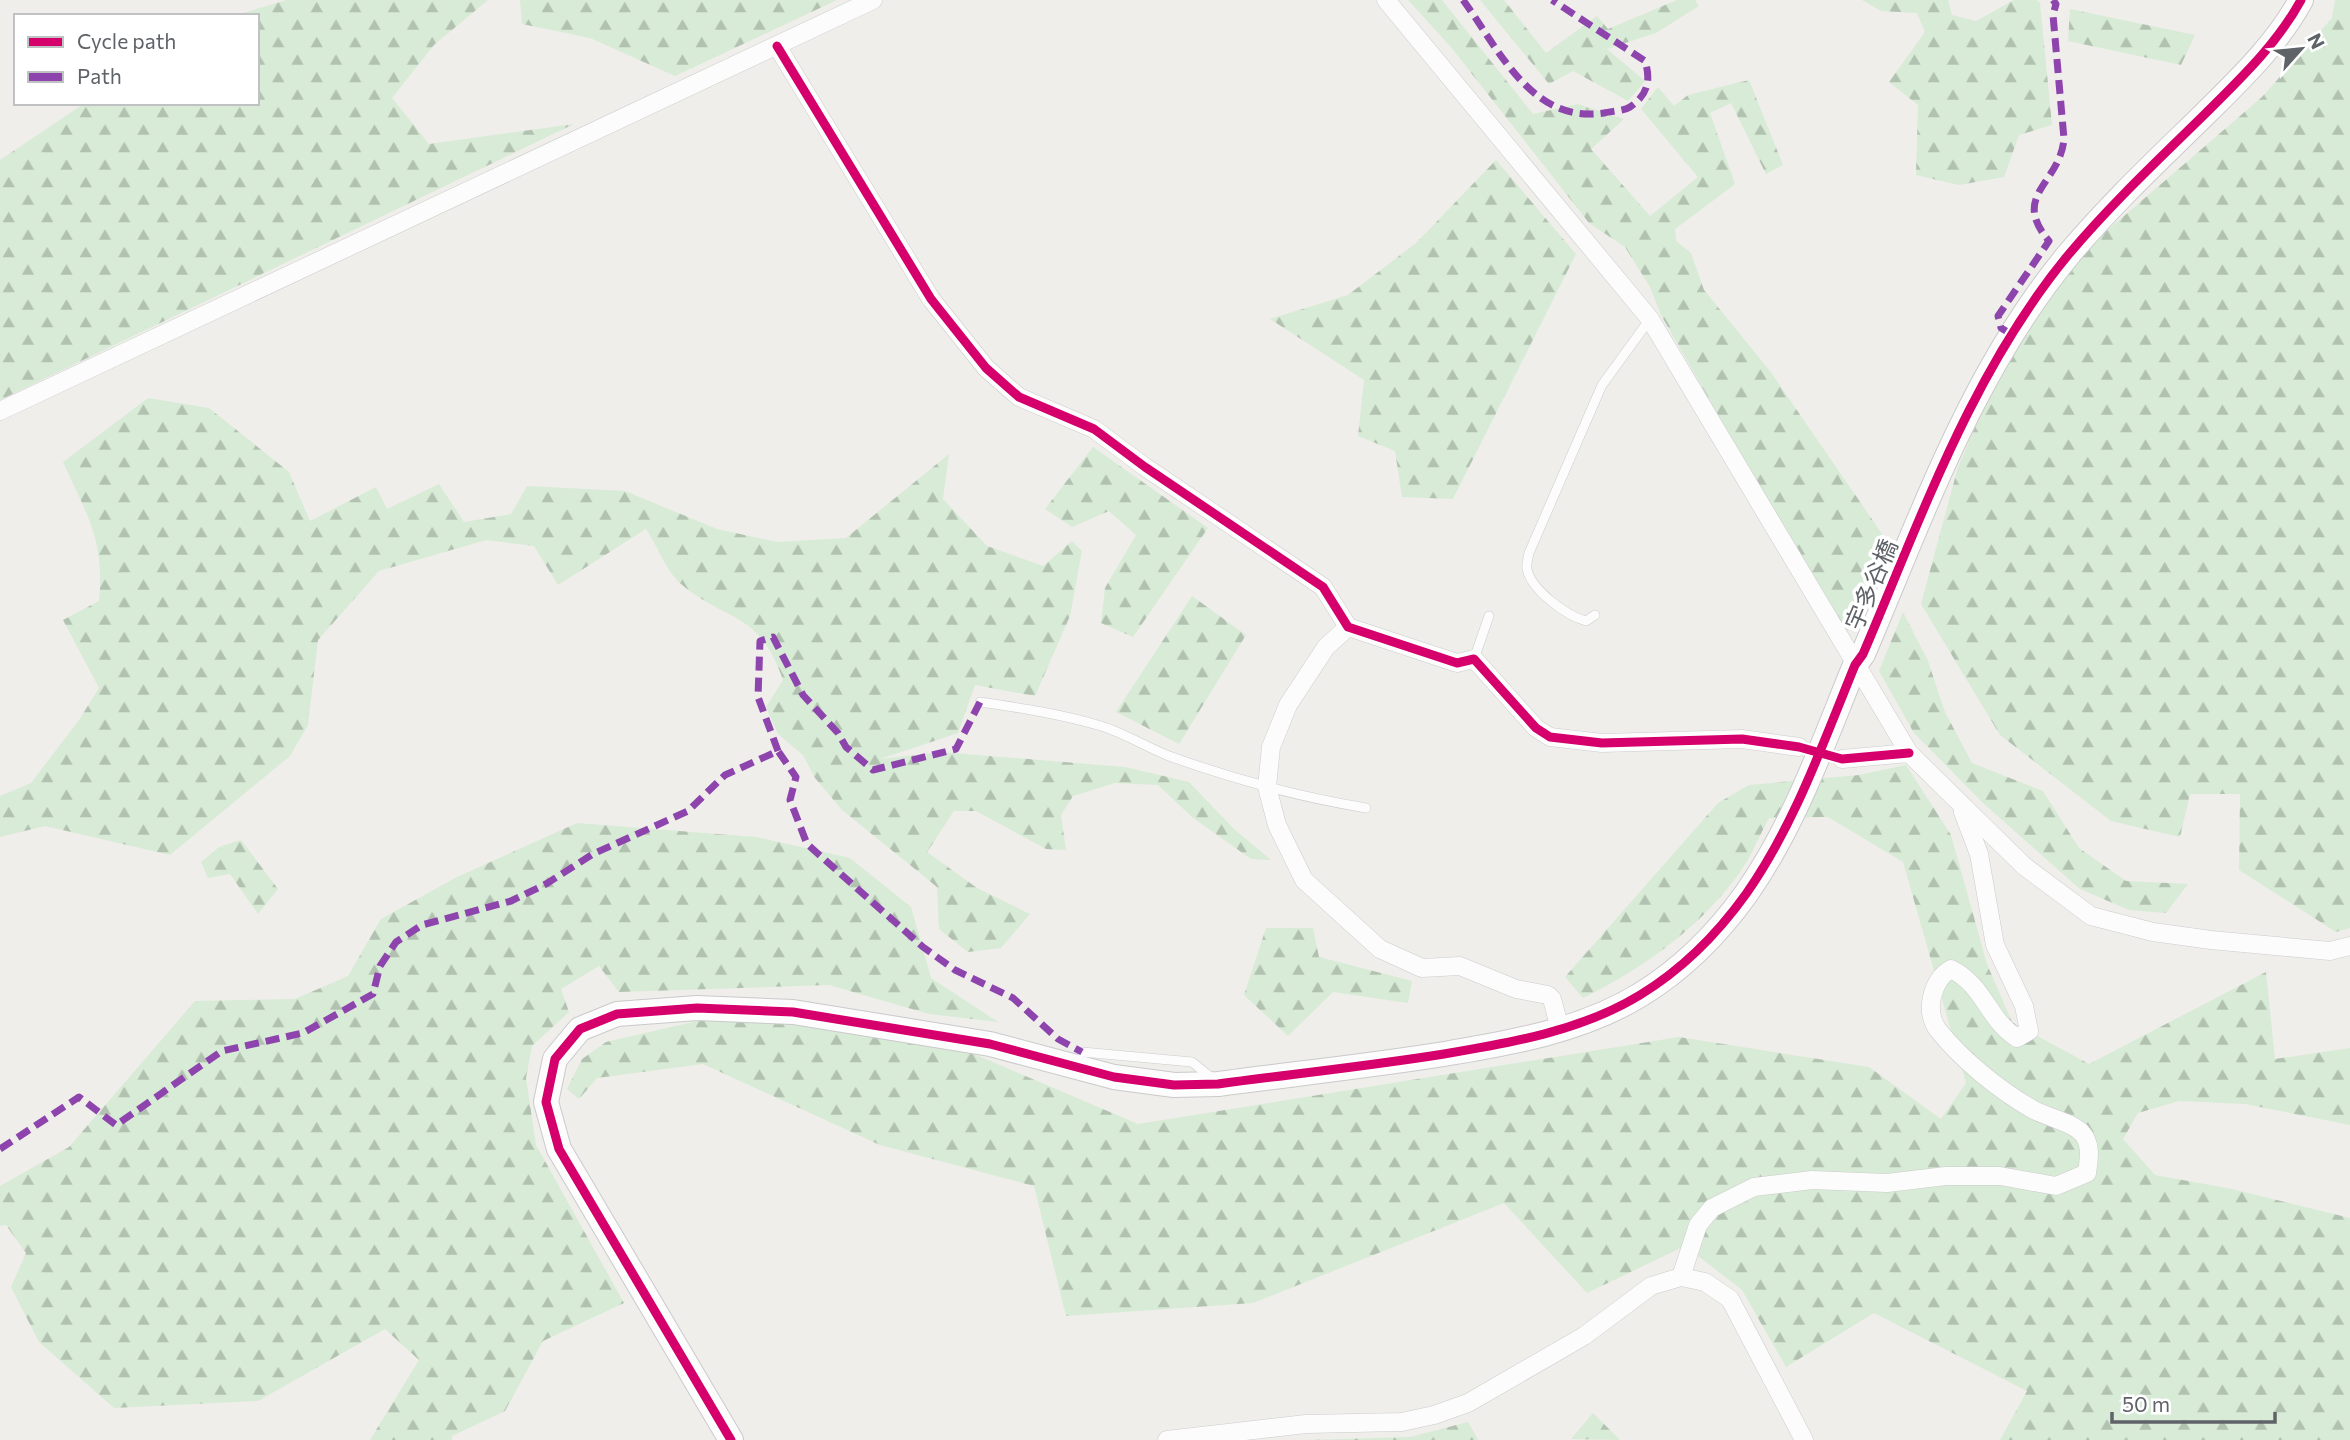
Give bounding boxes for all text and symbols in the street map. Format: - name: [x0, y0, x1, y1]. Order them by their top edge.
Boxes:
- legend: [14, 14, 259, 105]
- north arrow: [2266, 14, 2336, 84]
- text: Cycle path: [77, 28, 176, 53]
- text: N: [2303, 29, 2330, 53]
- text: Path: [77, 63, 122, 88]
- street label: 宇多谷橋: [1839, 535, 1903, 634]
- scale bar: [2112, 1380, 2275, 1424]
- text: 50 m: [2122, 1391, 2170, 1416]

